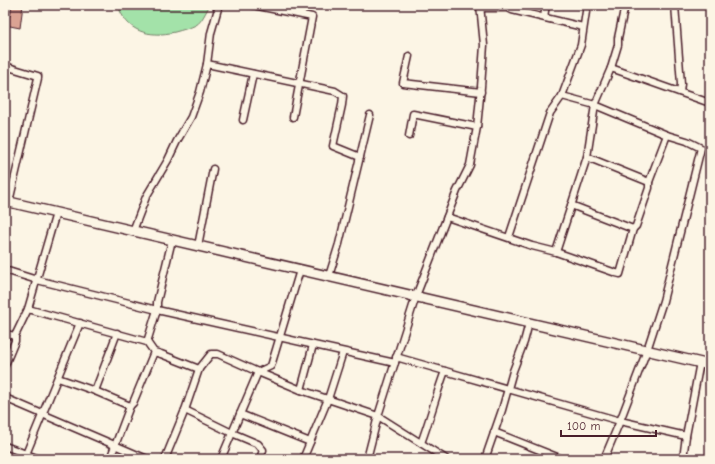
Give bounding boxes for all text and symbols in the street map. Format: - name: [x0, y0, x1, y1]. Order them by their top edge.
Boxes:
- scale bar: [561, 412, 656, 438]
- text: 100 m: [567, 419, 600, 433]

